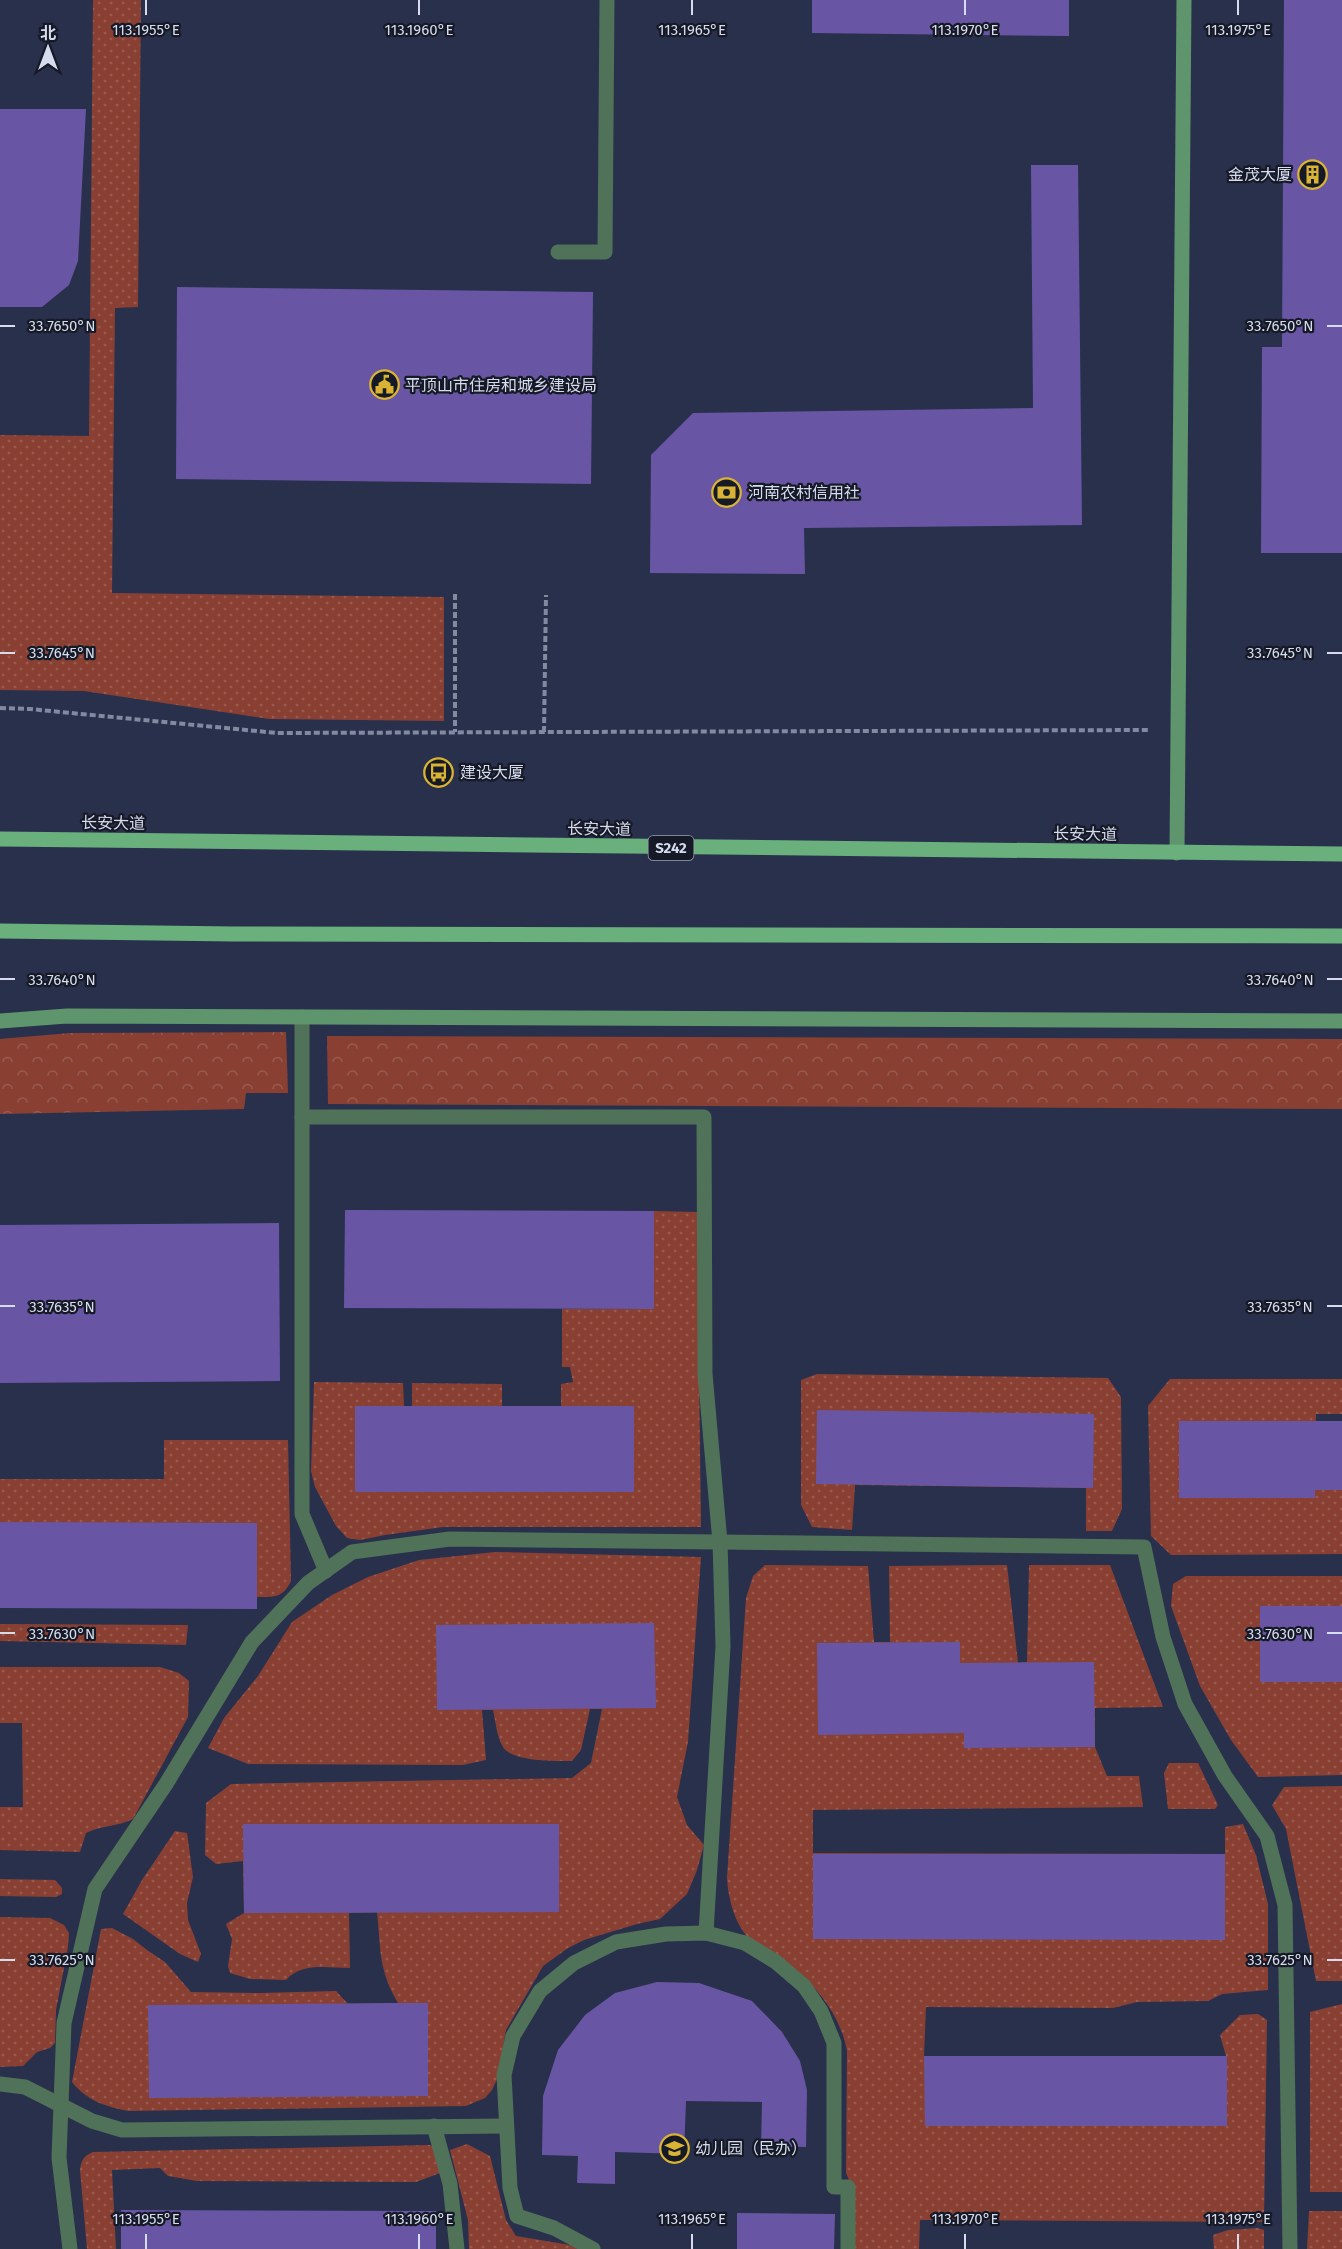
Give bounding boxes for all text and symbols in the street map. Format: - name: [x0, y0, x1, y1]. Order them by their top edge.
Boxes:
- north arrow: [18, 18, 78, 78]
- text: 113.1955°E: [112, 21, 180, 39]
- text: 113.1960°E: [385, 21, 453, 39]
- text: 113.1965°E: [658, 21, 726, 39]
- text: 113.1970°E: [931, 21, 999, 39]
- text: 113.1975°E: [1205, 21, 1271, 39]
- text: 北: [40, 24, 56, 43]
- building icon: 金茂大厦: [1297, 158, 1329, 190]
- place label: 金茂大厦: [1228, 165, 1292, 184]
- text: 33.7650°N: [29, 317, 95, 335]
- text: 33.7650°N: [1247, 317, 1313, 335]
- public building icon: 平顶山市住房和城乡建设局: [368, 369, 400, 401]
- place label: 平顶山市住房和城乡建设局: [405, 376, 597, 395]
- bank icon: 河南农村信用社: [711, 476, 743, 508]
- place label: 河南农村信用社: [748, 483, 860, 502]
- text: 33.7645°N: [29, 644, 95, 662]
- text: 33.7645°N: [1247, 644, 1313, 662]
- bus stop icon: 建设大厦: [423, 756, 455, 788]
- place label: 建设大厦: [460, 763, 524, 782]
- street label: 长安大道: [81, 813, 145, 833]
- street label: 长安大道: [567, 819, 631, 839]
- street label: 长安大道: [1053, 824, 1117, 844]
- road number: S242: [648, 836, 694, 860]
- text: 33.7640°N: [28, 971, 96, 989]
- text: 33.7640°N: [1246, 971, 1314, 989]
- text: 33.7635°N: [29, 1298, 95, 1316]
- text: 33.7635°N: [1247, 1298, 1313, 1316]
- text: 33.7630°N: [29, 1625, 95, 1643]
- text: 33.7630°N: [1247, 1625, 1313, 1643]
- text: 33.7625°N: [29, 1951, 95, 1969]
- text: 33.7625°N: [1247, 1951, 1313, 1969]
- school or university icon: 幼儿园（民办）: [658, 2132, 690, 2164]
- place label: 幼儿园（民办）: [695, 2139, 807, 2158]
- text: 113.1955°E: [112, 2210, 180, 2228]
- text: 113.1960°E: [385, 2210, 453, 2228]
- text: 113.1965°E: [658, 2210, 726, 2228]
- text: 113.1970°E: [931, 2210, 999, 2228]
- text: 113.1975°E: [1205, 2210, 1271, 2228]

